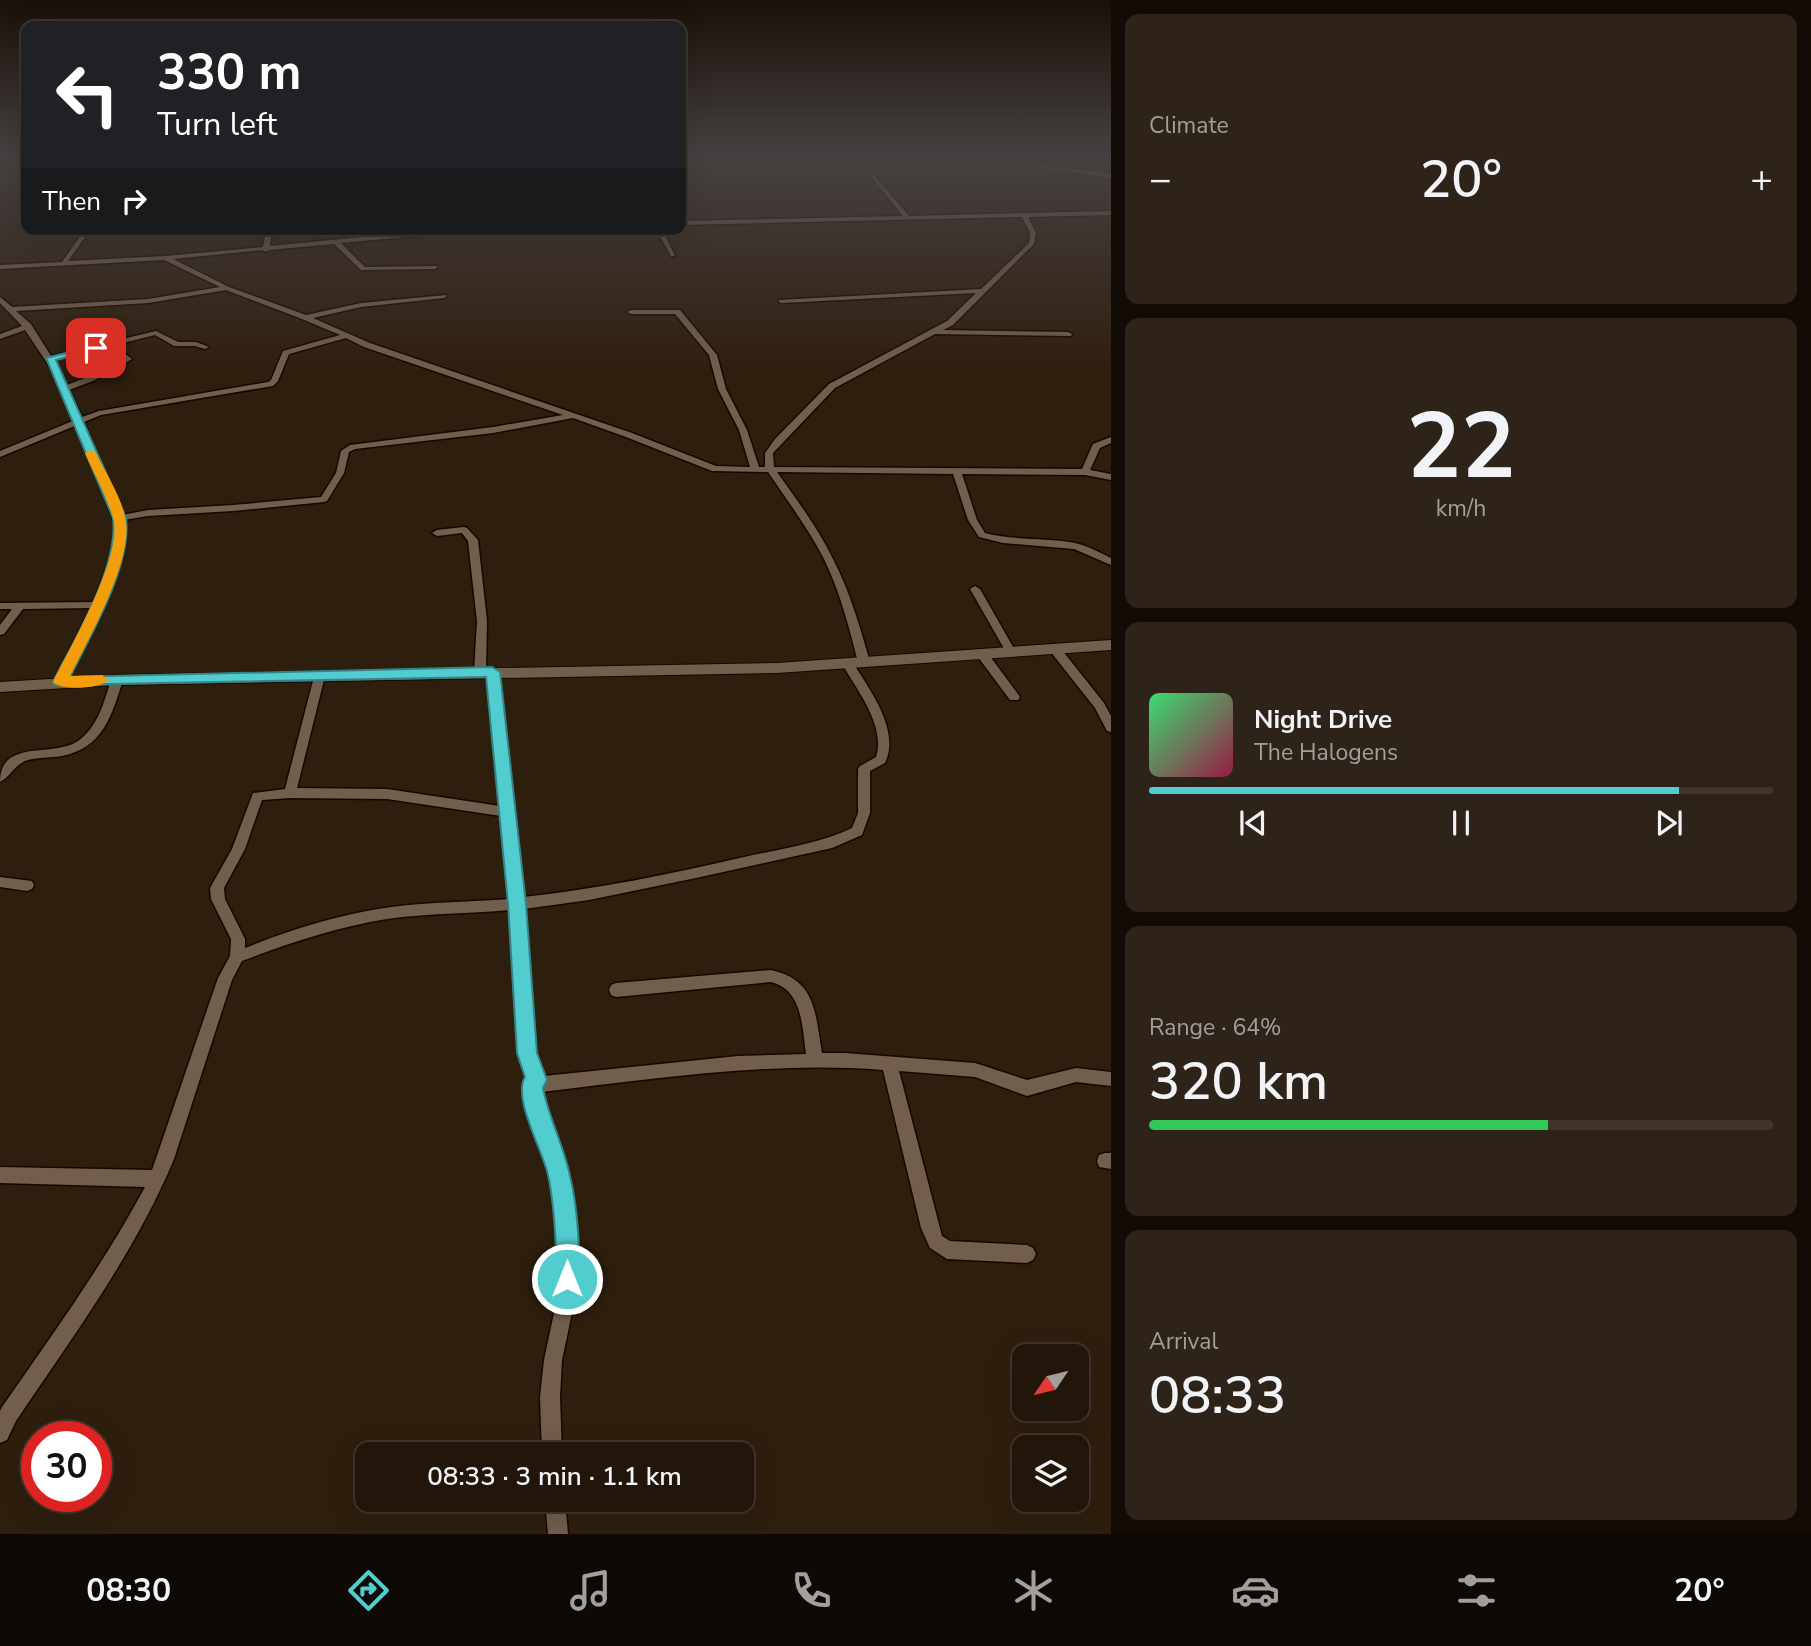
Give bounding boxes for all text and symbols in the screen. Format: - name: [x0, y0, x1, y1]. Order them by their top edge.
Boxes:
- text: 330 m: [157, 39, 301, 106]
- icon: left: [42, 49, 133, 140]
- text: Turn left: [157, 103, 277, 146]
- text: Climate: [1149, 110, 1229, 141]
- text: 20°: [1420, 144, 1502, 215]
- text: −: [1149, 154, 1172, 205]
- text: +: [1750, 154, 1773, 205]
- icon: right: [115, 182, 153, 220]
- text: Then: [42, 184, 101, 219]
- pin: [66, 318, 126, 378]
- icon: arrive: [77, 329, 115, 367]
- text: 22: [1406, 385, 1516, 509]
- text: km/h: [1436, 493, 1486, 524]
- text: Night Drive: [1254, 702, 1392, 737]
- text: The Halogens: [1254, 737, 1398, 768]
- icon: previous: [1234, 804, 1272, 842]
- icon: pause: [1442, 804, 1480, 842]
- icon: next: [1650, 804, 1688, 842]
- text: Range · 64%: [1149, 1012, 1281, 1043]
- text: 320 km: [1149, 1046, 1328, 1117]
- position arrow: [530, 1242, 604, 1316]
- text: Arrival: [1149, 1326, 1218, 1357]
- north arrow: [1012, 1344, 1088, 1421]
- map controls: [1012, 1344, 1089, 1512]
- text: 08:33: [1149, 1360, 1286, 1431]
- speed limit sign: 30: [21, 1421, 112, 1512]
- button: layers: [1012, 1435, 1089, 1512]
- text: 08:33 · 3 min · 1.1 km: [427, 1459, 682, 1494]
- icon: directions: [344, 1566, 393, 1615]
- icon: music: [566, 1566, 615, 1615]
- icon: phone: [787, 1566, 836, 1615]
- icon: climate: [1009, 1566, 1058, 1615]
- icon: car: [1231, 1566, 1280, 1615]
- icon: filters: [1452, 1566, 1501, 1615]
- text: 08:30: [86, 1569, 171, 1612]
- text: 20°: [1674, 1569, 1725, 1612]

